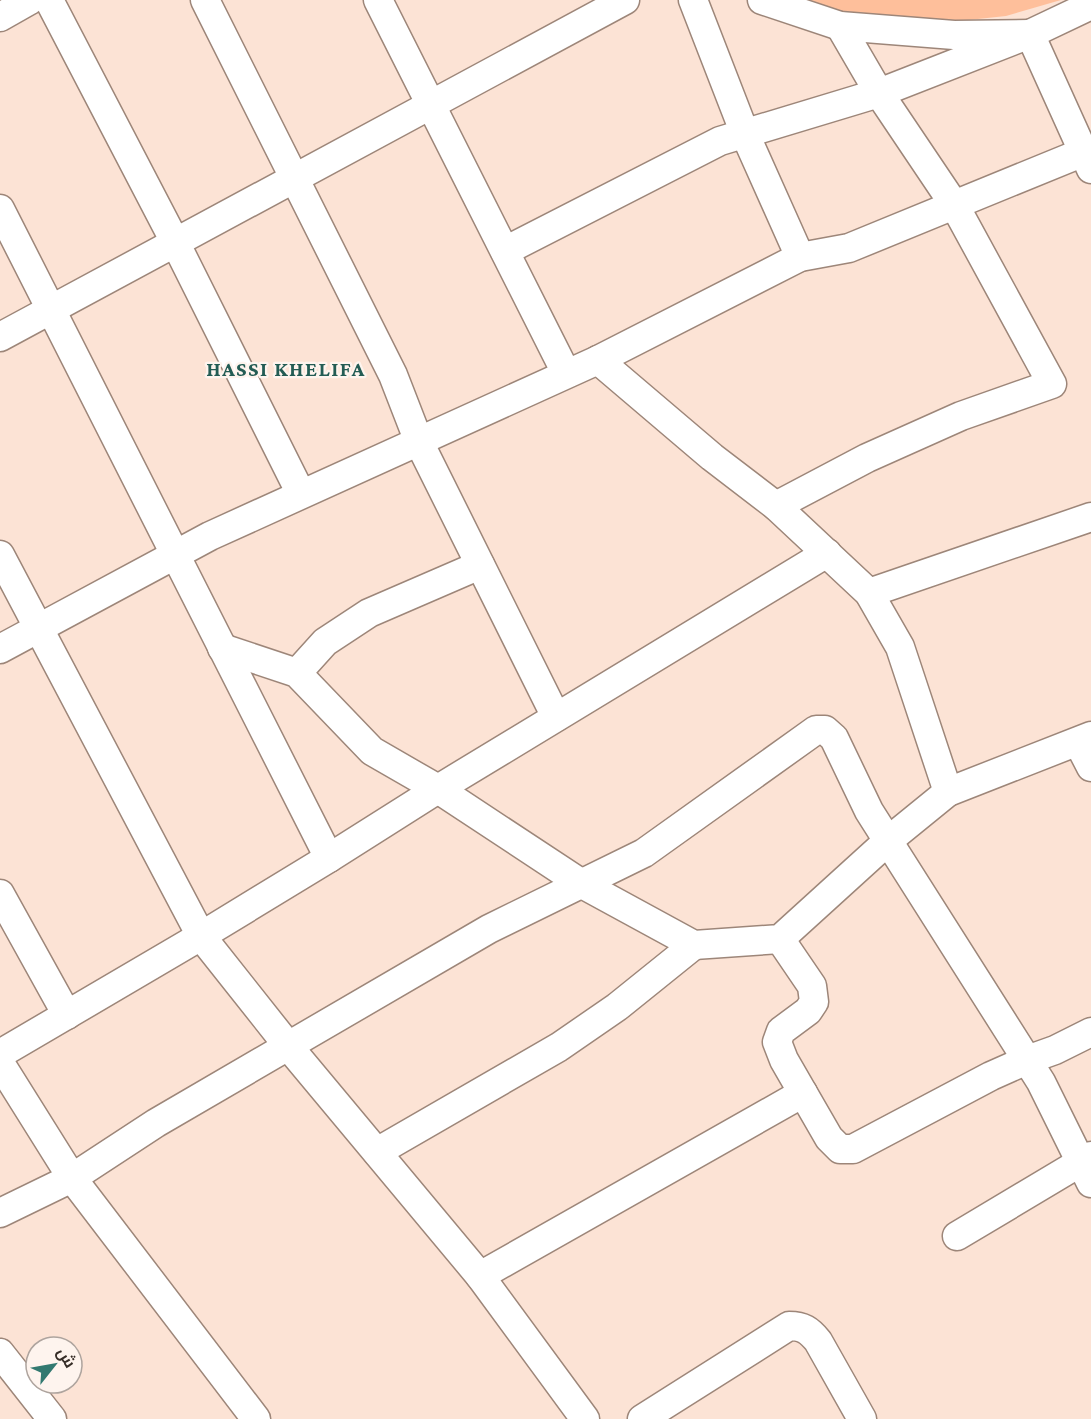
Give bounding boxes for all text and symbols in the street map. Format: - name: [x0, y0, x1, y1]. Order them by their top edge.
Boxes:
- district label: HASSI KHELIFA: [206, 357, 366, 381]
- north arrow: [24, 1335, 84, 1395]
- text: ش: [53, 1344, 79, 1371]

